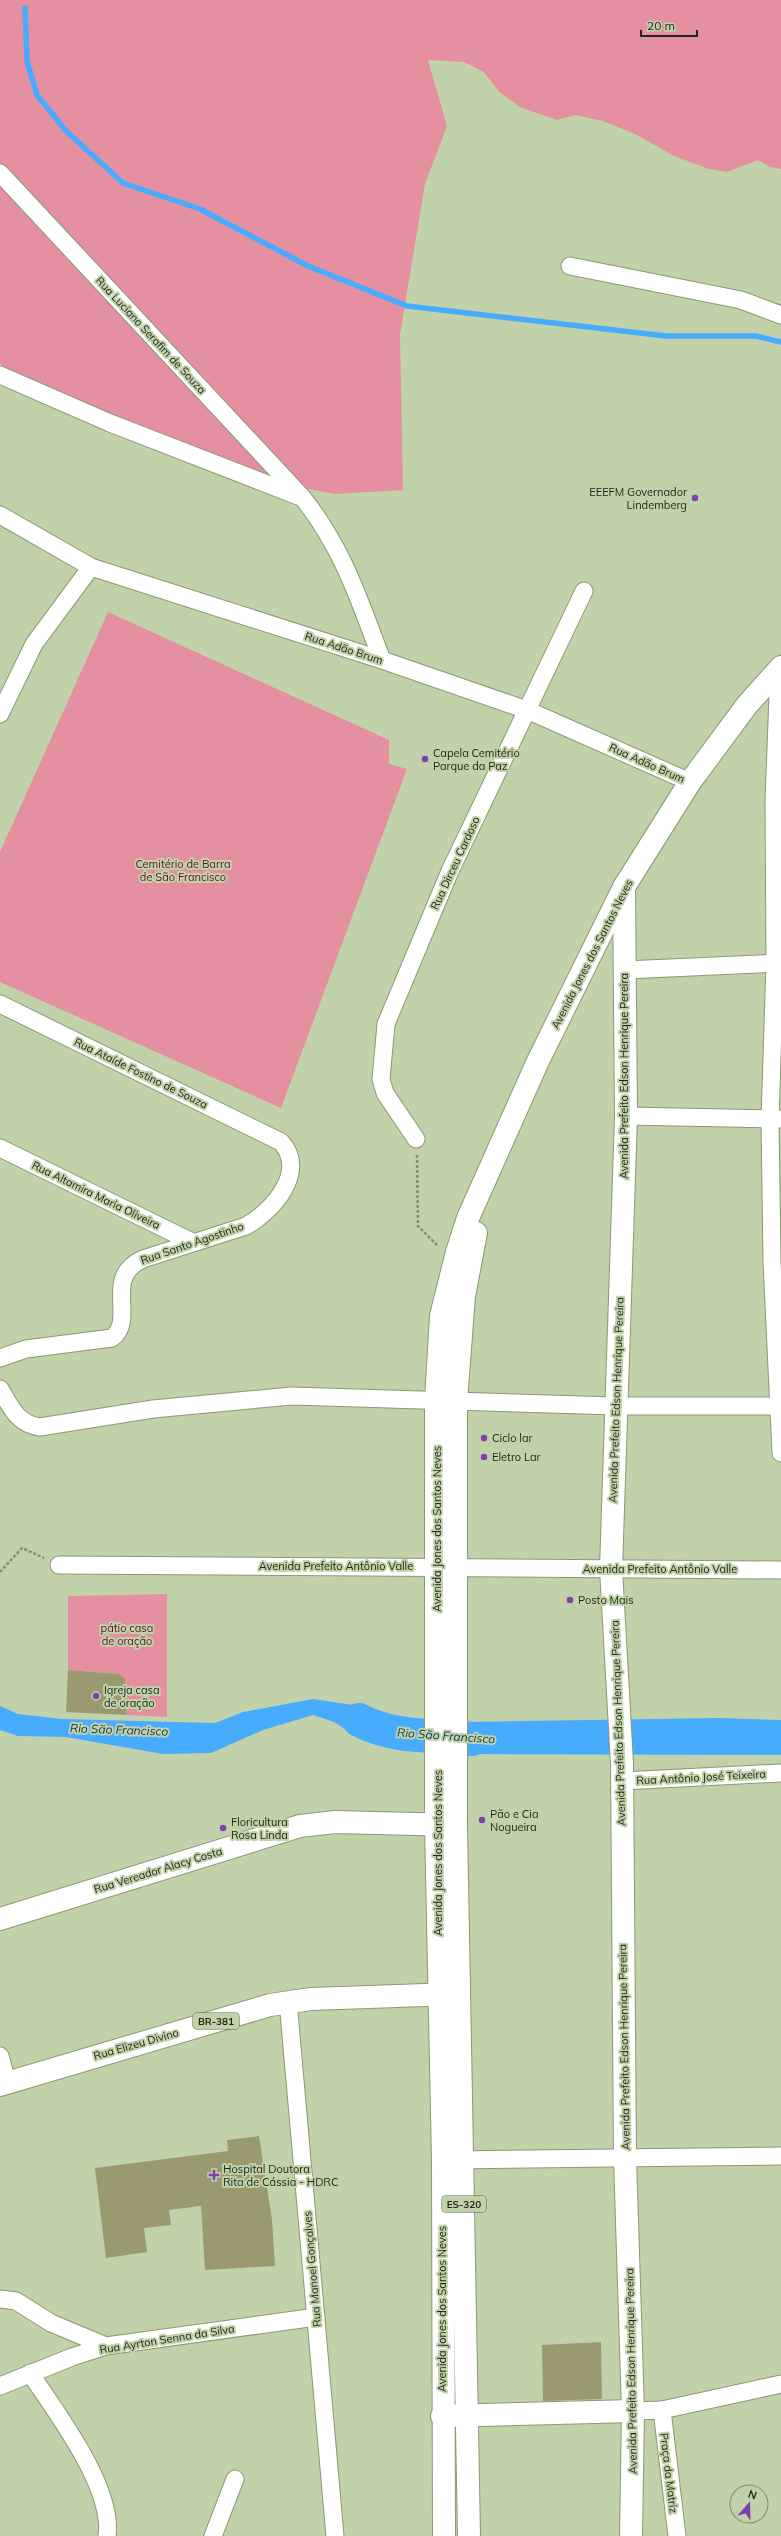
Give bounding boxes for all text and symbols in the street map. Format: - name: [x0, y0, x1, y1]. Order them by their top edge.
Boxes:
- scale bar: [641, 12, 697, 38]
- text: 20 m: [647, 18, 675, 33]
- street label: Rua Luciano Serafim de Souza: [93, 273, 209, 397]
- place label: EEEFM Governador Lindemberg: [589, 485, 687, 512]
- marker: EEEFM Governador Lindemberg: [690, 493, 700, 503]
- street label: Rua Adão Brum: [303, 629, 385, 667]
- street label: Rua Adão Brum: [607, 740, 687, 786]
- place label: Capela Cemitério Parque da Paz: [433, 746, 520, 773]
- marker: Capela Cemitério Parque da Paz: [420, 754, 430, 764]
- street label: Rua Dirceu Cardoso: [427, 814, 483, 912]
- park label: Cemitério de Barra de São Francisco: [135, 857, 231, 884]
- street label: Avenida Jones dos Santos Neves: [548, 877, 636, 1031]
- street label: Avenida Prefeito Edson Henrique Pereira: [617, 973, 631, 1179]
- street label: Rua Ataíde Fostino de Souza: [72, 1035, 210, 1111]
- street label: Rua Altamira Maria Oliveira: [30, 1158, 162, 1232]
- street label: Rua Santo Agostinho: [139, 1219, 245, 1267]
- street label: Avenida Prefeito Edson Henrique Pereira: [605, 1297, 627, 1503]
- place label: Ciclo lar: [492, 1431, 533, 1445]
- marker: Ciclo lar: [479, 1433, 489, 1443]
- street label: Avenida Jones dos Santos Neves: [430, 1446, 444, 1612]
- place label: Eletro Lar: [492, 1450, 541, 1464]
- marker: Eletro Lar: [479, 1452, 489, 1462]
- street label: Avenida Prefeito Antônio Valle: [259, 1559, 413, 1573]
- street label: Avenida Prefeito Antônio Valle: [583, 1562, 737, 1576]
- place label: Posto Mais: [578, 1593, 634, 1607]
- marker: Posto Mais: [565, 1595, 575, 1605]
- street label: Avenida Prefeito Edson Henrique Pereira: [607, 1620, 629, 1826]
- park label: pátio casa de oração: [101, 1621, 153, 1648]
- place label: Igreja casa de oração: [104, 1683, 160, 1710]
- marker: Igreja casa de oração: [91, 1691, 101, 1701]
- water label: Rio São Francisco: [70, 1720, 169, 1739]
- water label: Rio São Francisco: [396, 1725, 496, 1746]
- street label: Rua Antônio José Teixeira: [636, 1767, 766, 1787]
- street label: Avenida Jones dos Santos Neves: [431, 1770, 445, 1936]
- place label: Pão e Cia Nogueira: [490, 1807, 539, 1834]
- place label: Floricultura Rosa Linda: [231, 1815, 288, 1842]
- marker: Pão e Cia Nogueira: [477, 1815, 487, 1825]
- marker: Floricultura Rosa Linda: [218, 1823, 228, 1833]
- street label: Rua Vereador Alacy Costa: [92, 1844, 224, 1896]
- street label: Avenida Prefeito Edson Henrique Pereira: [615, 1944, 633, 2150]
- road number: BR-381: [193, 2013, 239, 2029]
- street label: Rua Elizeu Divino: [92, 2025, 180, 2063]
- place label: Hospital Doutora Rita de Cássia - HDRC: [223, 2162, 338, 2189]
- marker: Hospital Doutora Rita de Cássia - HDRC: [208, 2169, 220, 2181]
- road number: ES-320: [442, 2196, 486, 2212]
- street label: Rua Manoel Gonçalves: [300, 2210, 324, 2328]
- street label: Avenida Jones dos Santos Neves: [435, 2226, 449, 2392]
- street label: Avenida Prefeito Edson Henrique Pereira: [622, 2268, 640, 2474]
- street label: Rua Ayrton Senna da Silva: [99, 2321, 235, 2357]
- street label: Praça da Matriz: [657, 2432, 681, 2514]
- north arrow: [729, 2484, 769, 2524]
- text: N: [746, 2487, 759, 2503]

